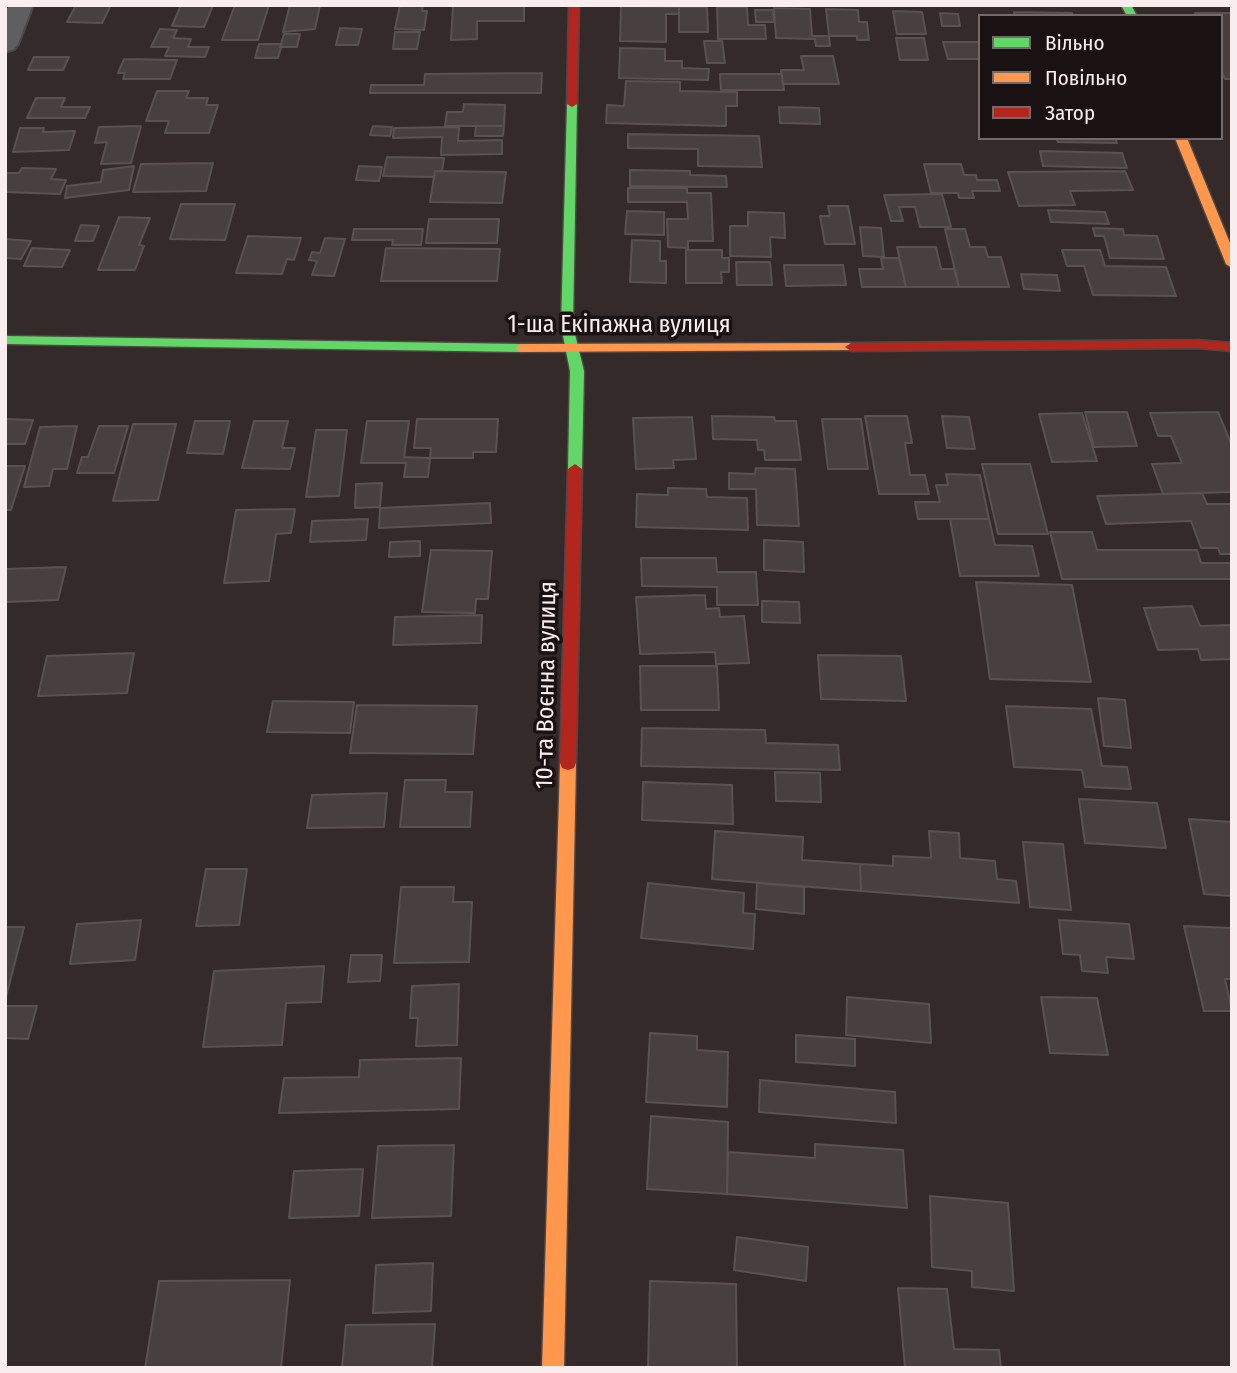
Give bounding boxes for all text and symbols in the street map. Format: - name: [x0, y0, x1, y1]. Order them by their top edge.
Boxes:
- legend: [978, 14, 1223, 140]
- text: Вільно: [1045, 30, 1105, 56]
- text: Повільно: [1045, 65, 1127, 91]
- text: Затор: [1045, 100, 1095, 126]
- street label: 1-ша Екіпажна вулиця: [507, 311, 731, 339]
- street label: 10-та Воєнна вулиця: [531, 581, 563, 789]

